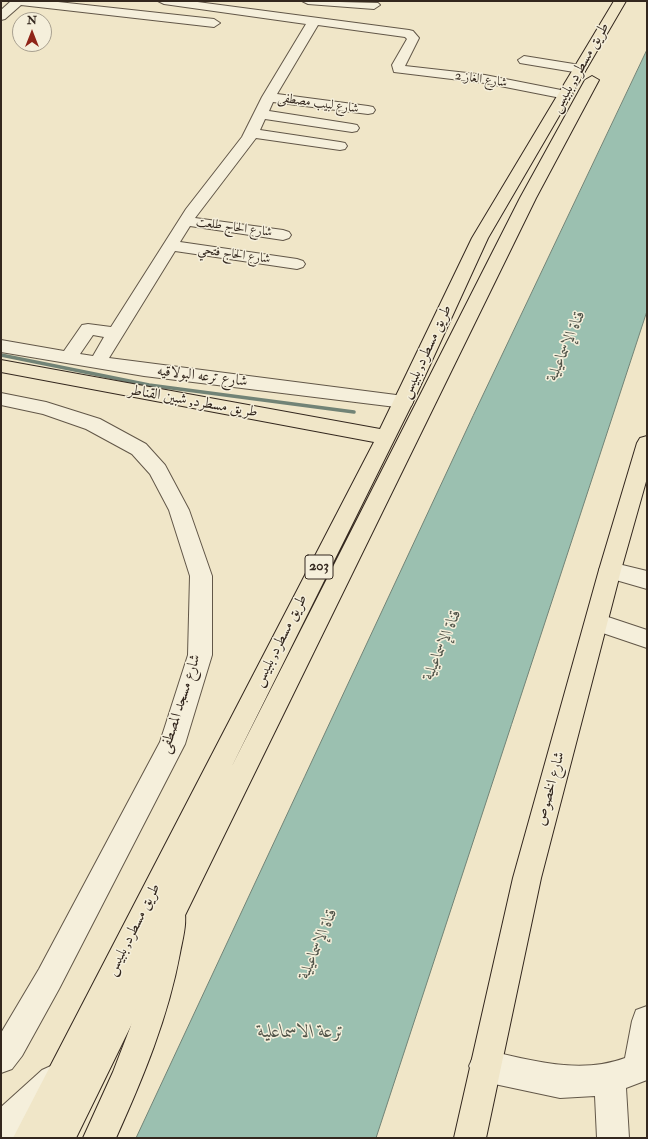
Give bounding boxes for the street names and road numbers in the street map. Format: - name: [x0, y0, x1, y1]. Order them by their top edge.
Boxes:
- street label: طريق مسطرد, بلبيس: [548, 20, 614, 116]
- street label: شارع الغاز 2: [454, 69, 508, 91]
- street label: شارع لبيب مصطفى: [277, 91, 359, 117]
- street label: شارع الحاج طلعت: [195, 215, 273, 241]
- street label: شارع الحاج فتحي: [197, 242, 271, 268]
- street label: طريق مسطرد, بلبيس: [397, 302, 457, 402]
- street label: شارع ترعه البولاقيه: [156, 363, 248, 391]
- street label: طريق مسطرد, شبين القناطر: [127, 382, 259, 422]
- road number: 203: [305, 555, 333, 579]
- street label: طريق مسطرد, بلبيس: [250, 592, 312, 690]
- street label: شارع مسجد المصطفى: [157, 652, 205, 756]
- street label: شارع الخصوص: [532, 750, 570, 828]
- street label: طريق مسطرد, بلبيس: [103, 881, 165, 979]

